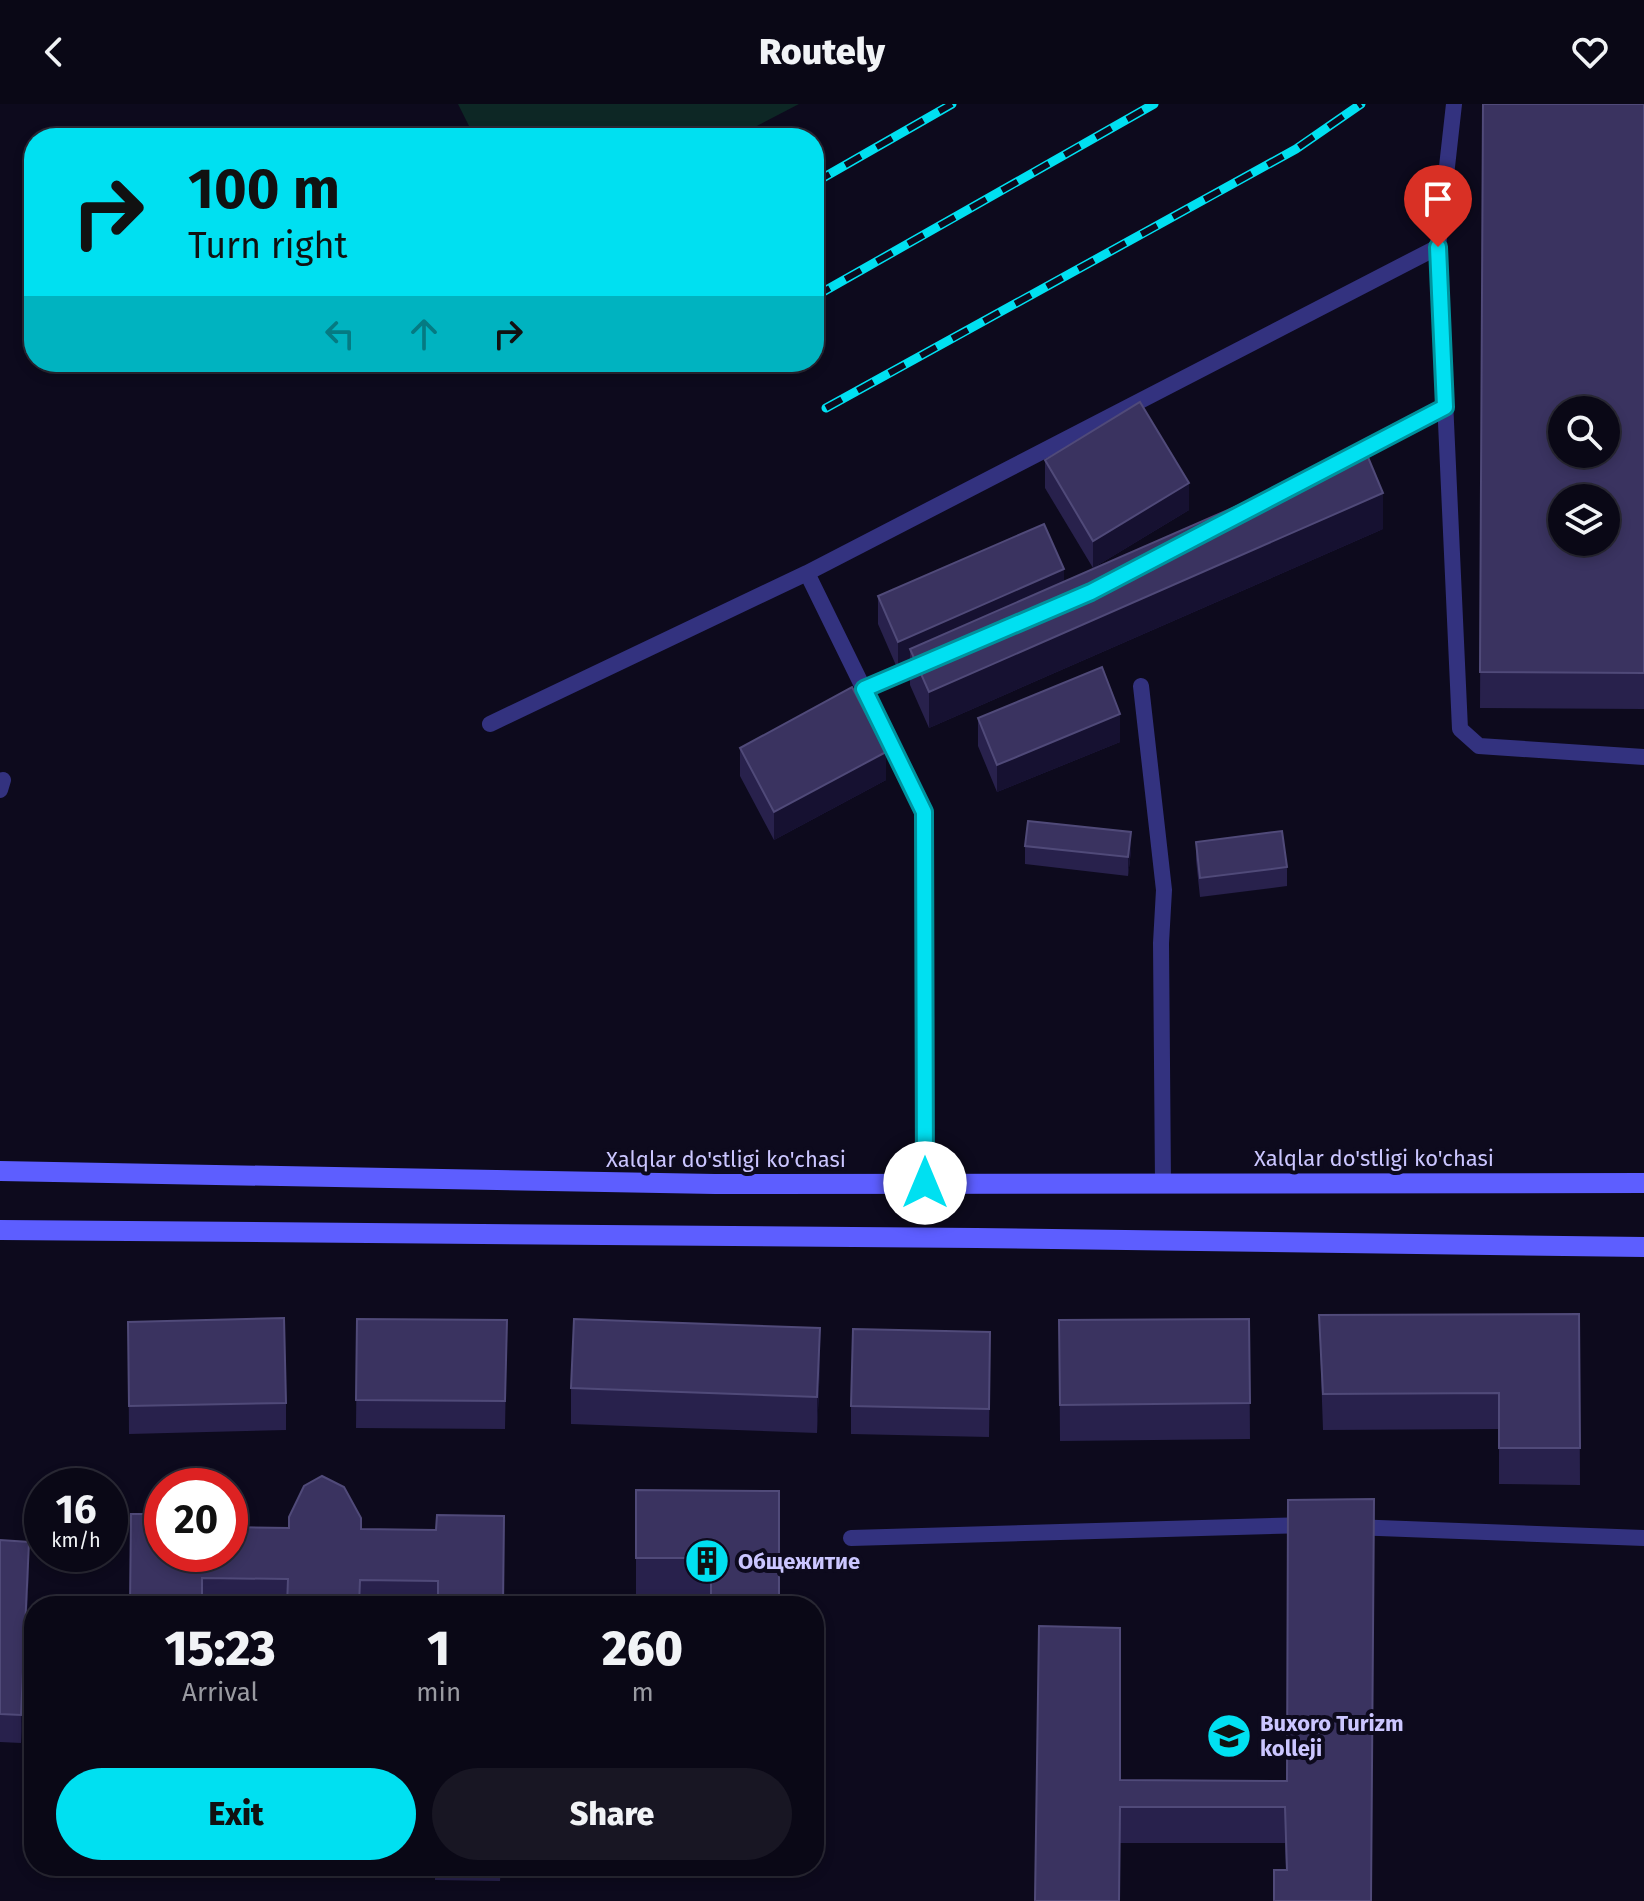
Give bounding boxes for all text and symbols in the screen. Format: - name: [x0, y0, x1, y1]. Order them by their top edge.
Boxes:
- icon: back: [32, 30, 76, 74]
- text: Routely: [759, 30, 885, 74]
- icon: heart: [1568, 30, 1612, 74]
- text: 100 m: [188, 156, 340, 223]
- icon: right: [56, 160, 160, 264]
- pin: [1404, 165, 1472, 247]
- icon: arrive: [1416, 177, 1460, 221]
- text: Turn right: [188, 224, 348, 268]
- icon: left: [318, 312, 362, 356]
- icon: ahead: [402, 312, 446, 356]
- icon: right: [486, 312, 530, 356]
- map controls: [1548, 396, 1620, 556]
- button: search: [1548, 396, 1620, 468]
- button: layers: [1548, 484, 1620, 556]
- position arrow: [883, 1141, 967, 1225]
- street label: Xalqlar do'stligi ko'chasi: [1254, 1145, 1494, 1172]
- street label: Xalqlar do'stligi ko'chasi: [606, 1146, 846, 1173]
- speed limit sign: 20: [144, 1468, 248, 1572]
- text: 16: [55, 1486, 97, 1534]
- text: km/h: [51, 1528, 101, 1552]
- building icon: Общежитие: [683, 1537, 731, 1585]
- place label: Общежитие: [738, 1548, 860, 1575]
- text: 15:23: [165, 1620, 275, 1678]
- text: 1: [427, 1620, 450, 1678]
- text: 260: [602, 1620, 683, 1678]
- text: Arrival: [182, 1677, 258, 1708]
- text: min: [416, 1677, 461, 1708]
- text: m: [631, 1677, 654, 1708]
- place label: Buxoro Turizm kolleji: [1260, 1710, 1404, 1762]
- school or university icon: Buxoro Turizm kolleji: [1205, 1712, 1253, 1760]
- button: Exit: [56, 1768, 416, 1860]
- button: Share: [432, 1768, 792, 1860]

